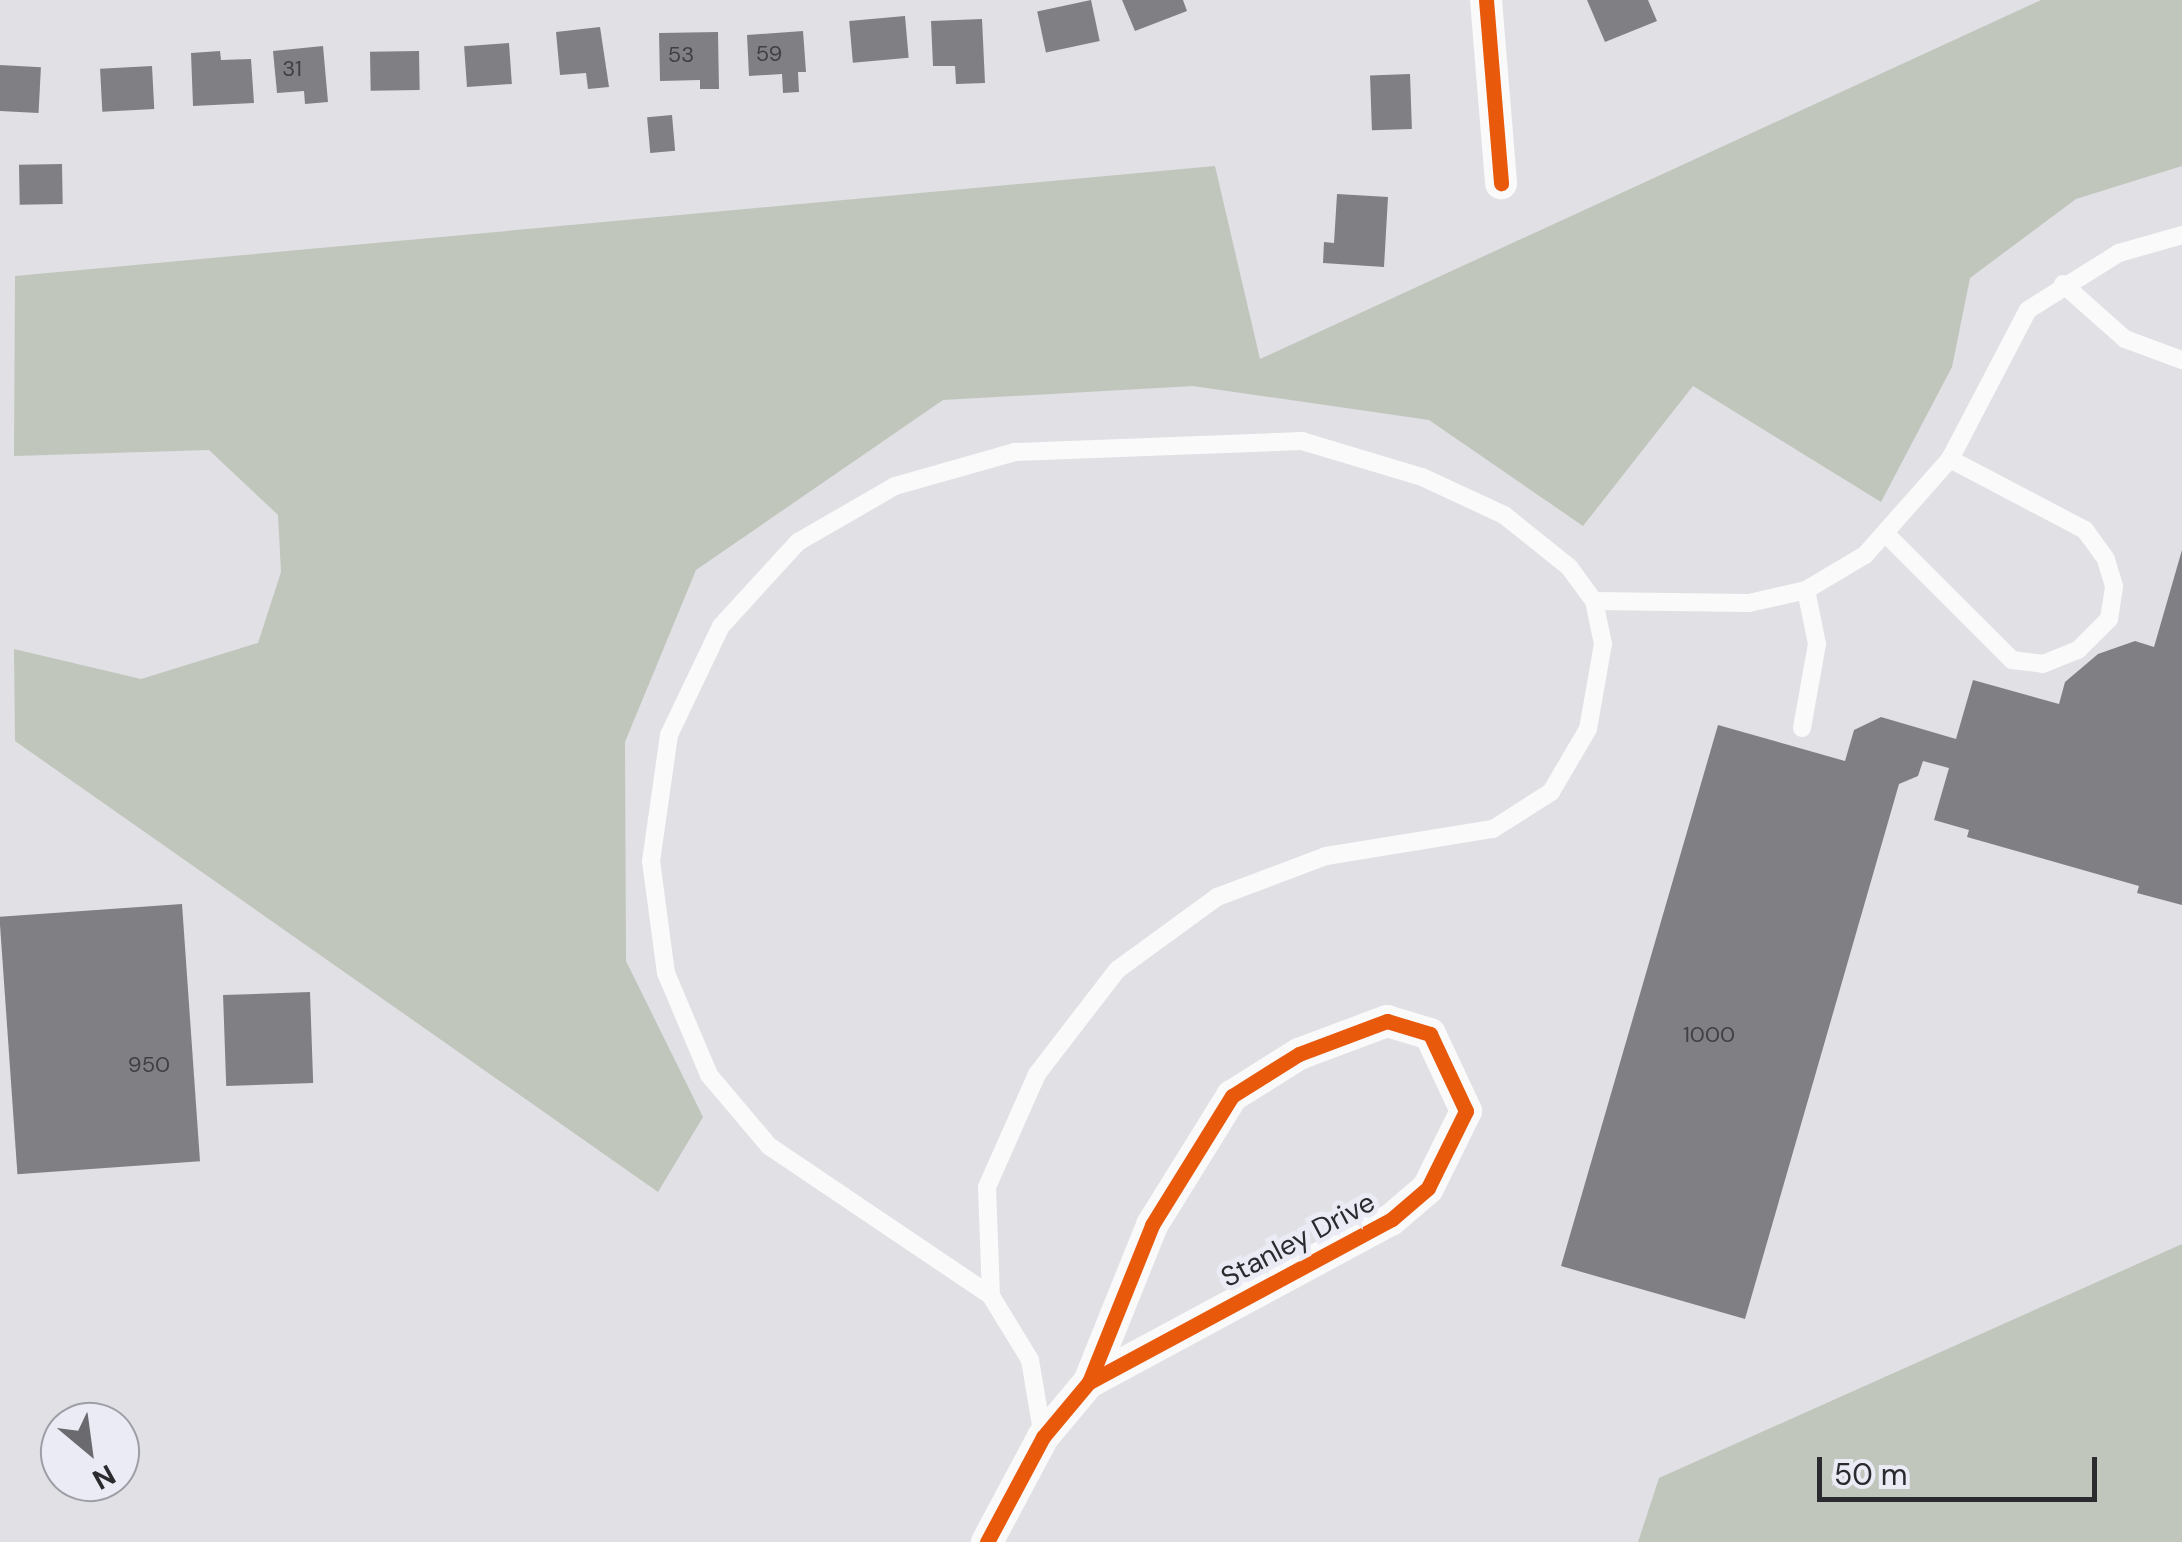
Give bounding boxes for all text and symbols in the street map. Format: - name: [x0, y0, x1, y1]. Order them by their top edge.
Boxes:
- house number: 59: [756, 41, 782, 67]
- house number: 53: [668, 42, 694, 68]
- house number: 31: [282, 56, 302, 82]
- house number: 1000: [1683, 1022, 1735, 1048]
- house number: 950: [128, 1052, 170, 1078]
- street label: Stanley Drive: [1215, 1185, 1381, 1295]
- north arrow: [40, 1402, 140, 1502]
- scale bar: [1822, 1437, 2102, 1499]
- text: 50 m: [1834, 1455, 1908, 1494]
- text: N: [86, 1456, 122, 1498]

